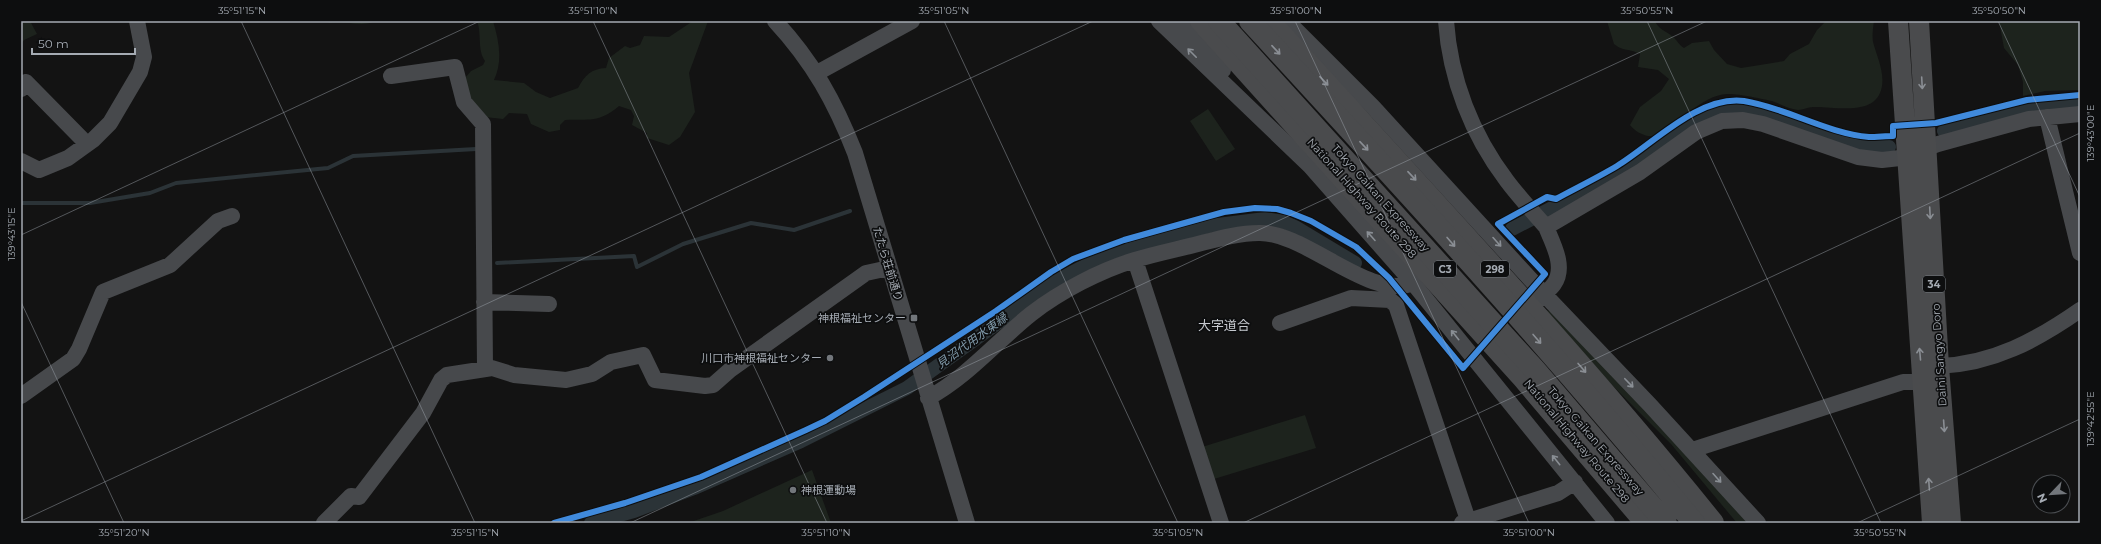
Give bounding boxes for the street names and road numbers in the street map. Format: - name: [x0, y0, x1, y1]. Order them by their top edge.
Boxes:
- street label: National Highway Route 298: [1304, 135, 1420, 261]
- street label: Tokyo Gaikan Expressway: [1329, 141, 1433, 255]
- street label: たたら荘前通り: [870, 225, 906, 303]
- road number: C3: [1434, 261, 1456, 277]
- road number: 298: [1481, 261, 1509, 277]
- road number: 34: [1923, 276, 1945, 292]
- street label: Daini Sangyo Doro: [1928, 303, 1950, 407]
- street label: National Highway Route 298: [1521, 376, 1633, 506]
- street label: Tokyo Gaikan Expressway: [1545, 384, 1647, 498]

